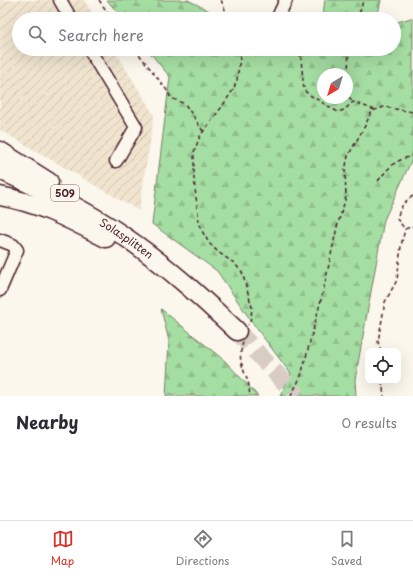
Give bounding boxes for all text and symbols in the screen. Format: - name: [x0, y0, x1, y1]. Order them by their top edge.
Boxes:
- search box: [12, 12, 401, 56]
- icon: search: [26, 23, 48, 45]
- text: Search here: [58, 23, 144, 46]
- north arrow: [317, 68, 353, 104]
- road number: 509: [51, 185, 79, 201]
- street label: Solasplitten: [97, 214, 157, 263]
- map controls: [365, 348, 401, 384]
- button: locate: [365, 348, 401, 384]
- text: Nearby: [16, 409, 78, 435]
- text: 0 results: [342, 413, 397, 432]
- tab: Map: [51, 528, 74, 569]
- tab: Directions: [176, 528, 229, 569]
- tab: Saved: [331, 528, 362, 569]

